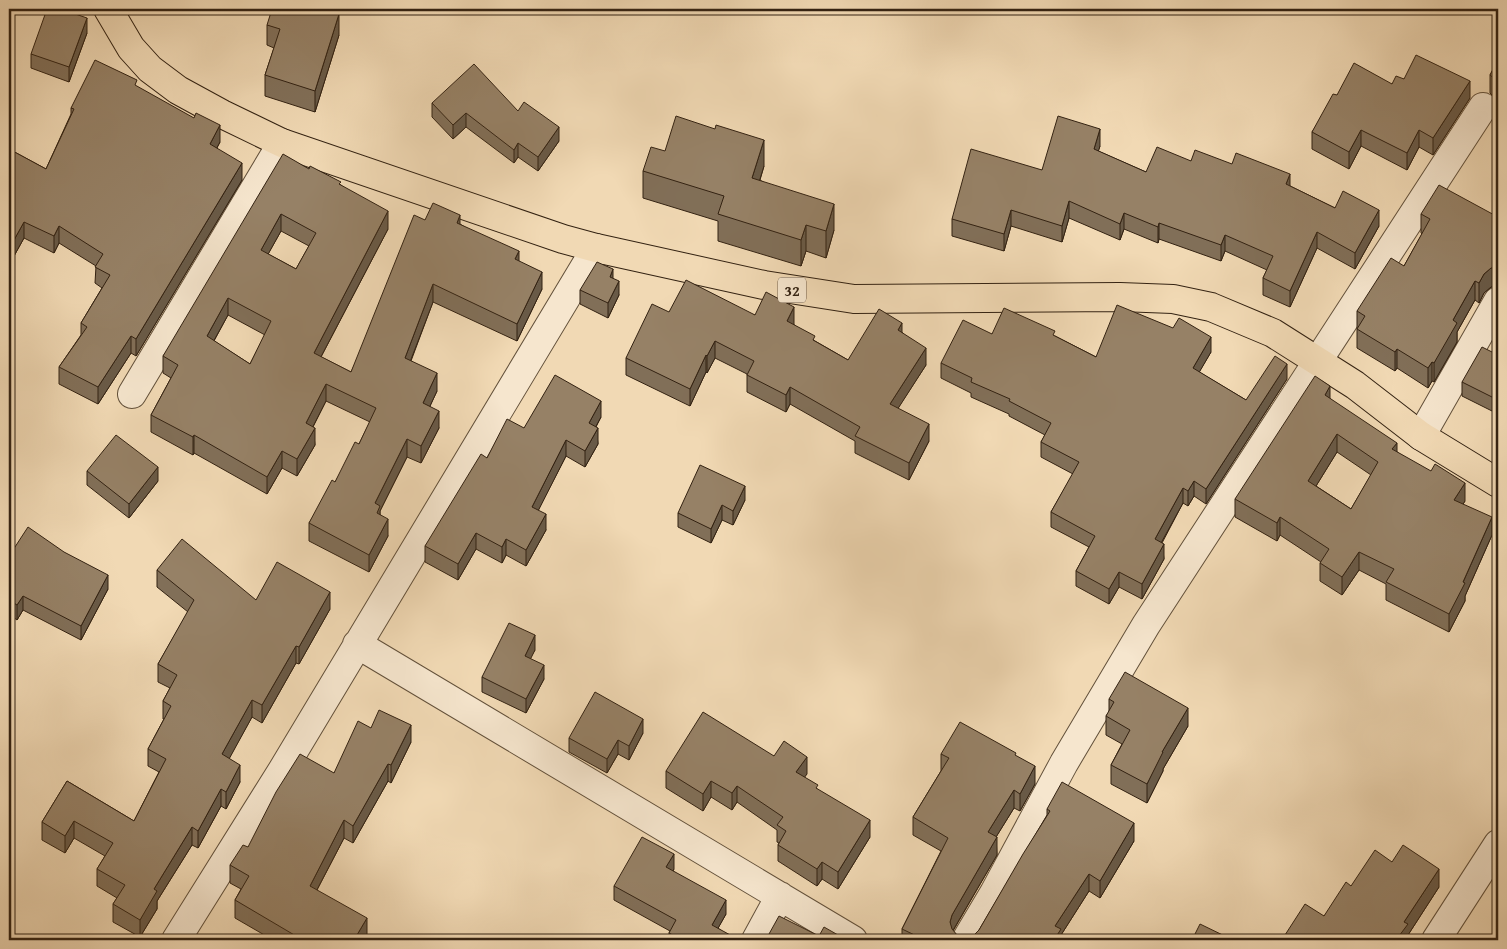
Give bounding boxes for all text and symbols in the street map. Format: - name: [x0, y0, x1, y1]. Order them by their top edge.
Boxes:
- road number: 32: [778, 278, 806, 302]

